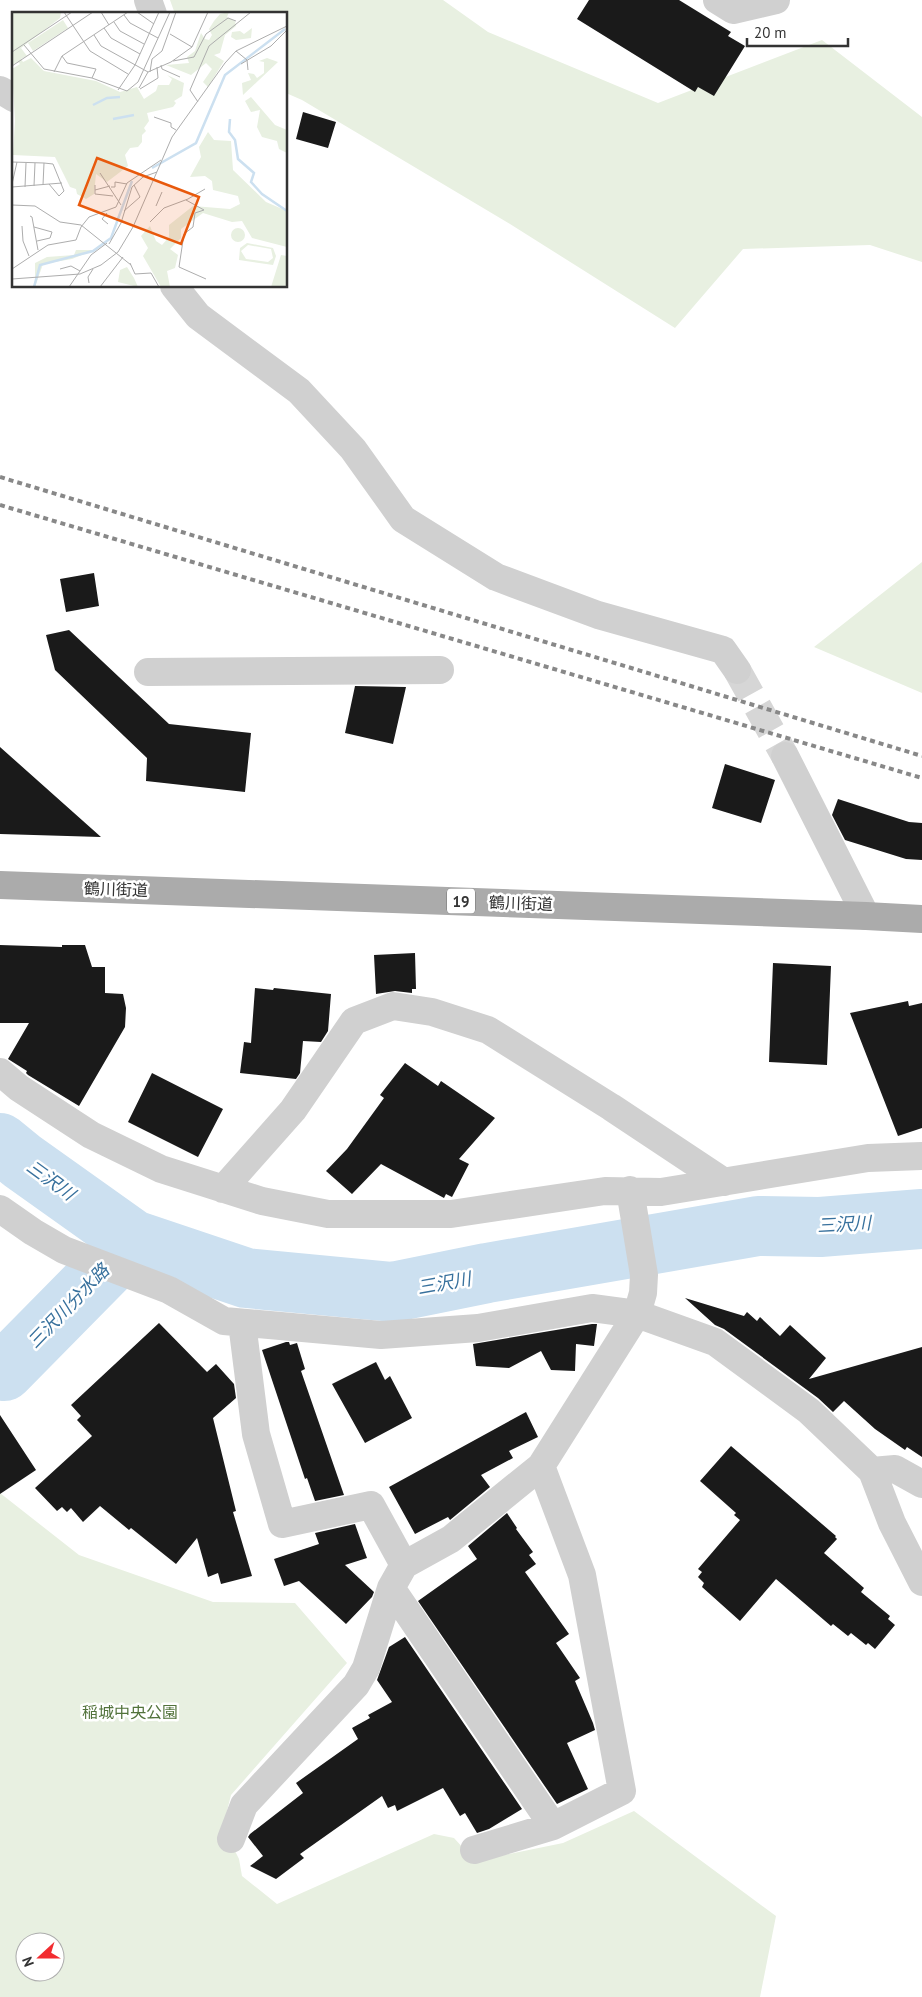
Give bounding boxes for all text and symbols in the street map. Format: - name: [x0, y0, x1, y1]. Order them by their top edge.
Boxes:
- inset map: [12, 12, 288, 288]
- scale bar: [747, 15, 848, 47]
- text: 20 m: [754, 23, 787, 42]
- street label: 鶴川街道: [84, 878, 148, 900]
- road number: 19: [447, 888, 475, 914]
- street label: 鶴川街道: [489, 892, 553, 914]
- water label: 三沢川: [22, 1155, 81, 1206]
- water label: 三沢川: [816, 1211, 874, 1237]
- water label: 三沢川分水路: [22, 1258, 115, 1353]
- water label: 三沢川: [415, 1267, 475, 1299]
- park label: 稲城中央公園: [82, 1702, 178, 1722]
- north arrow: [15, 1932, 65, 1982]
- text: N: [18, 1954, 38, 1969]

